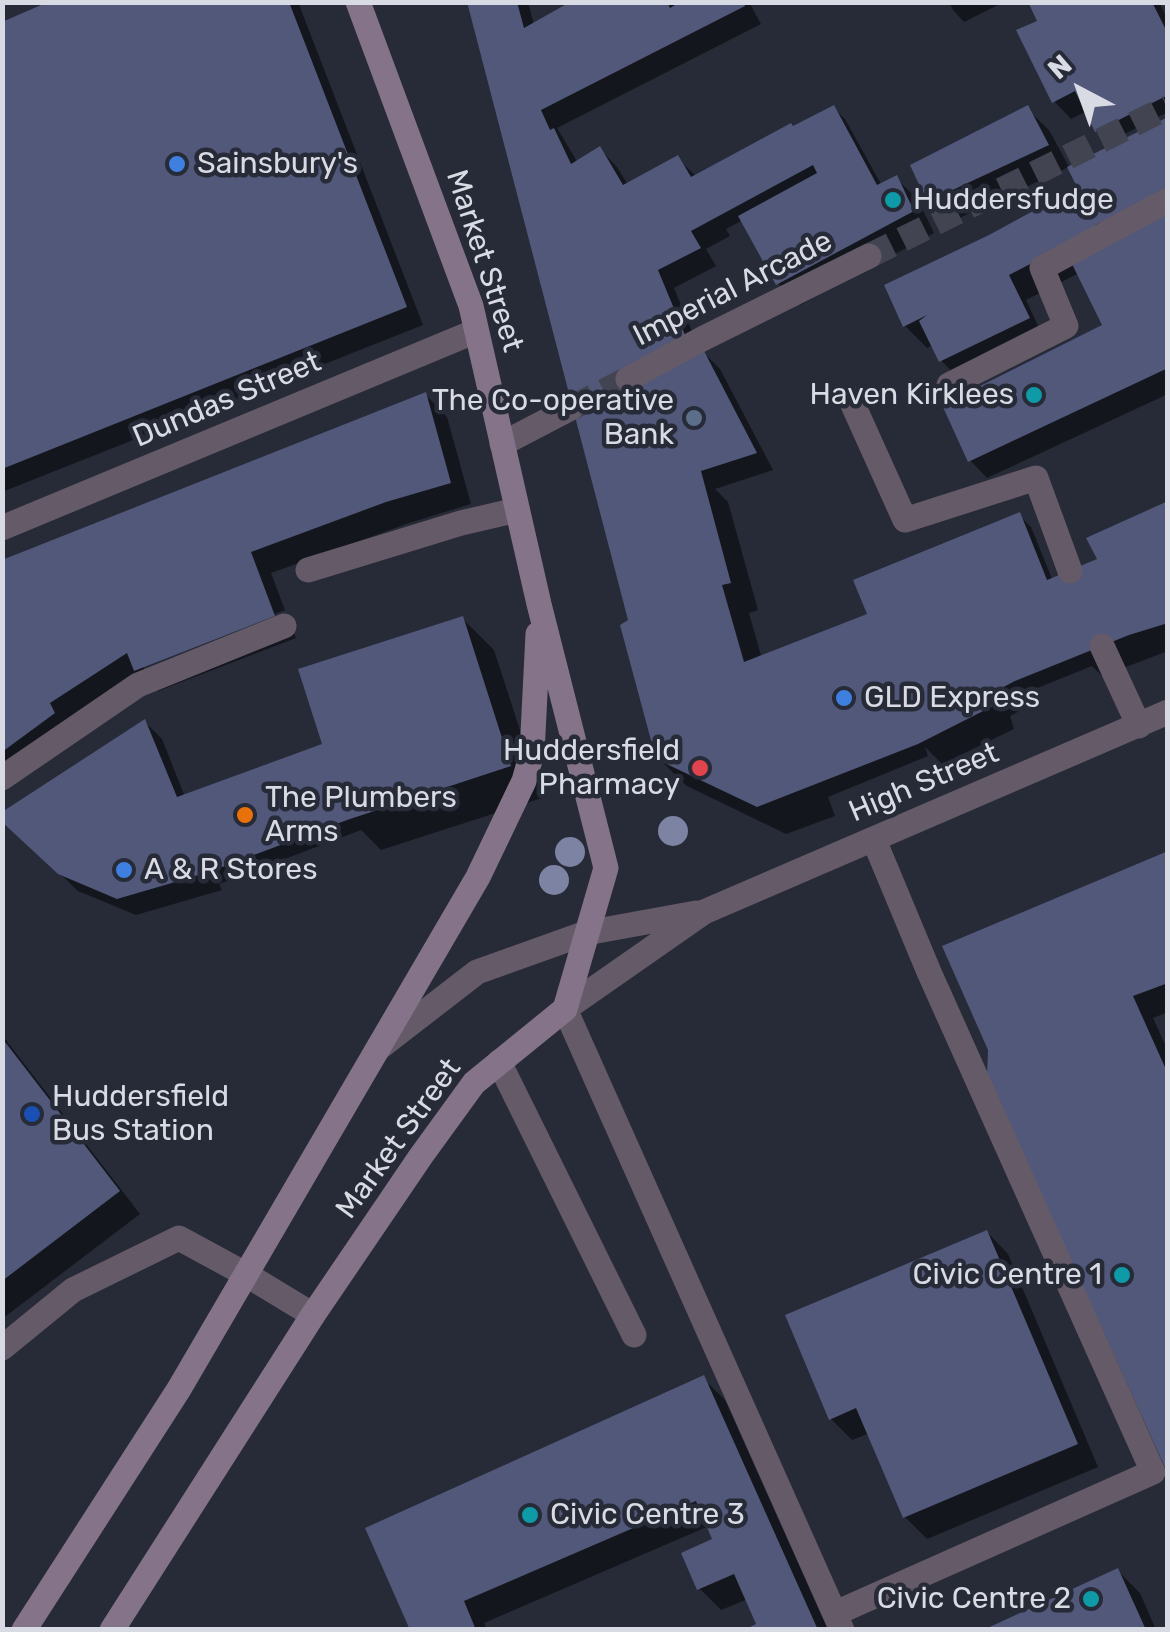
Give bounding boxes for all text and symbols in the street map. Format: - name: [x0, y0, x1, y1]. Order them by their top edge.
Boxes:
- north arrow: [1030, 40, 1130, 140]
- text: N: [1042, 48, 1078, 86]
- place label: Sainsbury's: [197, 146, 358, 182]
- marker: Sainsbury's: [166, 153, 188, 175]
- street label: Market Street: [438, 166, 530, 356]
- place label: Huddersfudge: [913, 182, 1114, 218]
- marker: Huddersfudge: [882, 189, 904, 211]
- street label: Imperial Arcade: [628, 223, 838, 355]
- street label: Dundas Street: [128, 344, 326, 456]
- place label: Haven Kirklees: [810, 377, 1014, 413]
- place label: The Co-operative Bank: [432, 383, 674, 454]
- marker: Haven Kirklees: [1023, 384, 1045, 406]
- marker: The Co-operative Bank: [683, 407, 705, 429]
- place label: GLD Express: [864, 680, 1040, 716]
- marker: GLD Express: [833, 687, 855, 709]
- place label: Huddersfield Pharmacy: [503, 733, 680, 804]
- street label: High Street: [844, 735, 1004, 831]
- marker: Huddersfield Pharmacy: [689, 757, 711, 779]
- place label: The Plumbers Arms: [265, 780, 457, 850]
- marker: The Plumbers Arms: [234, 804, 256, 826]
- place label: A & R Stores: [144, 852, 317, 888]
- marker: A & R Stores: [113, 859, 135, 881]
- street label: Market Street: [329, 1052, 469, 1226]
- place label: Huddersfield Bus Station: [52, 1079, 229, 1150]
- marker: Huddersfield Bus Station: [21, 1103, 43, 1125]
- place label: Civic Centre 1: [912, 1257, 1102, 1293]
- marker: Civic Centre 1: [1111, 1264, 1133, 1286]
- place label: Civic Centre 3: [550, 1497, 745, 1533]
- marker: Civic Centre 3: [519, 1504, 541, 1526]
- place label: Civic Centre 2: [877, 1581, 1071, 1617]
- marker: Civic Centre 2: [1080, 1588, 1102, 1610]

